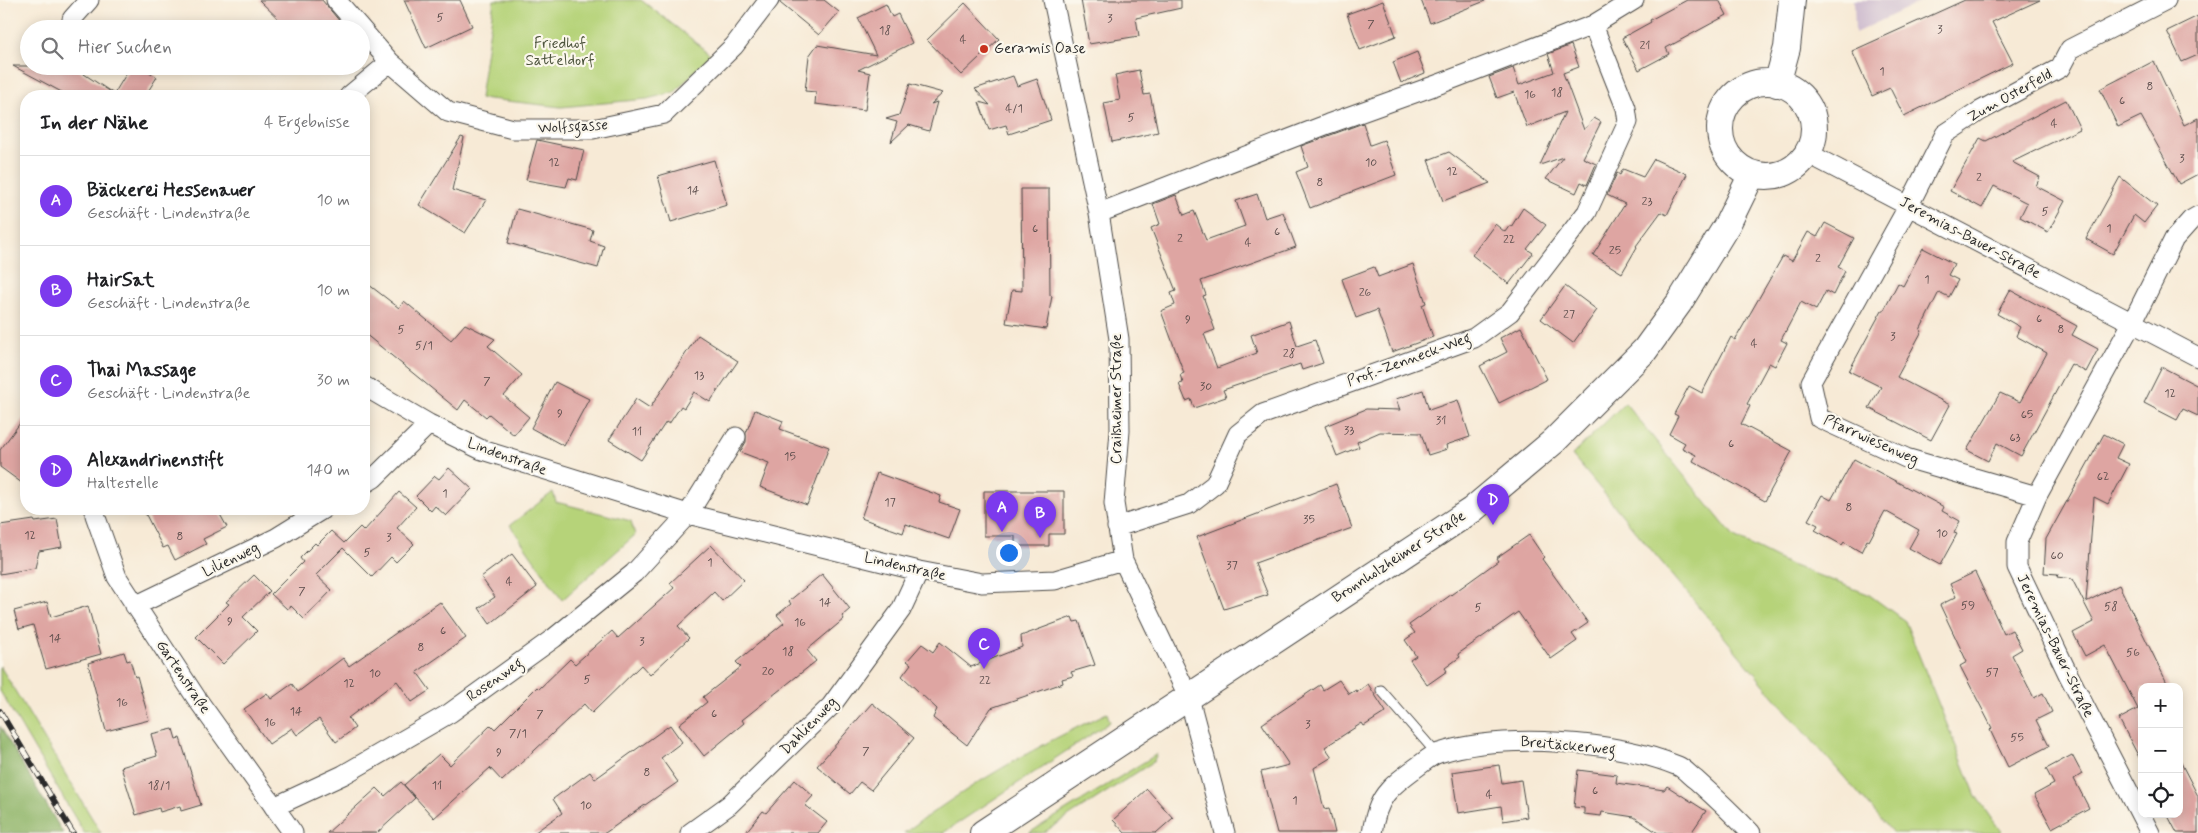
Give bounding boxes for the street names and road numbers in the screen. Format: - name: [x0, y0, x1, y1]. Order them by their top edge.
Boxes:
- street label: Zum Osterfeld: [1964, 64, 2056, 127]
- street label: Wolfsgasse: [537, 115, 609, 140]
- street label: Jeremias-Bauer-Straße: [1896, 192, 2044, 284]
- street label: Prof.-Zenneck-Weg: [1344, 328, 1474, 393]
- street label: Crailsheimer Straße: [1107, 334, 1127, 464]
- street label: Pfarrwiesenweg: [1820, 410, 1922, 471]
- street label: Lindenstraße: [464, 433, 550, 481]
- street label: Bronnholzheimer Straße: [1328, 506, 1470, 608]
- street label: Lilienweg: [199, 538, 263, 583]
- street label: Lindenstraße: [862, 548, 948, 586]
- street label: Jeremias-Bauer-Straße: [2012, 571, 2098, 721]
- street label: Gartenstraße: [151, 636, 215, 718]
- street label: Rosenweg: [463, 653, 528, 708]
- street label: Dahlienweg: [776, 692, 843, 760]
- street label: Breitäckerweg: [1520, 732, 1616, 761]

